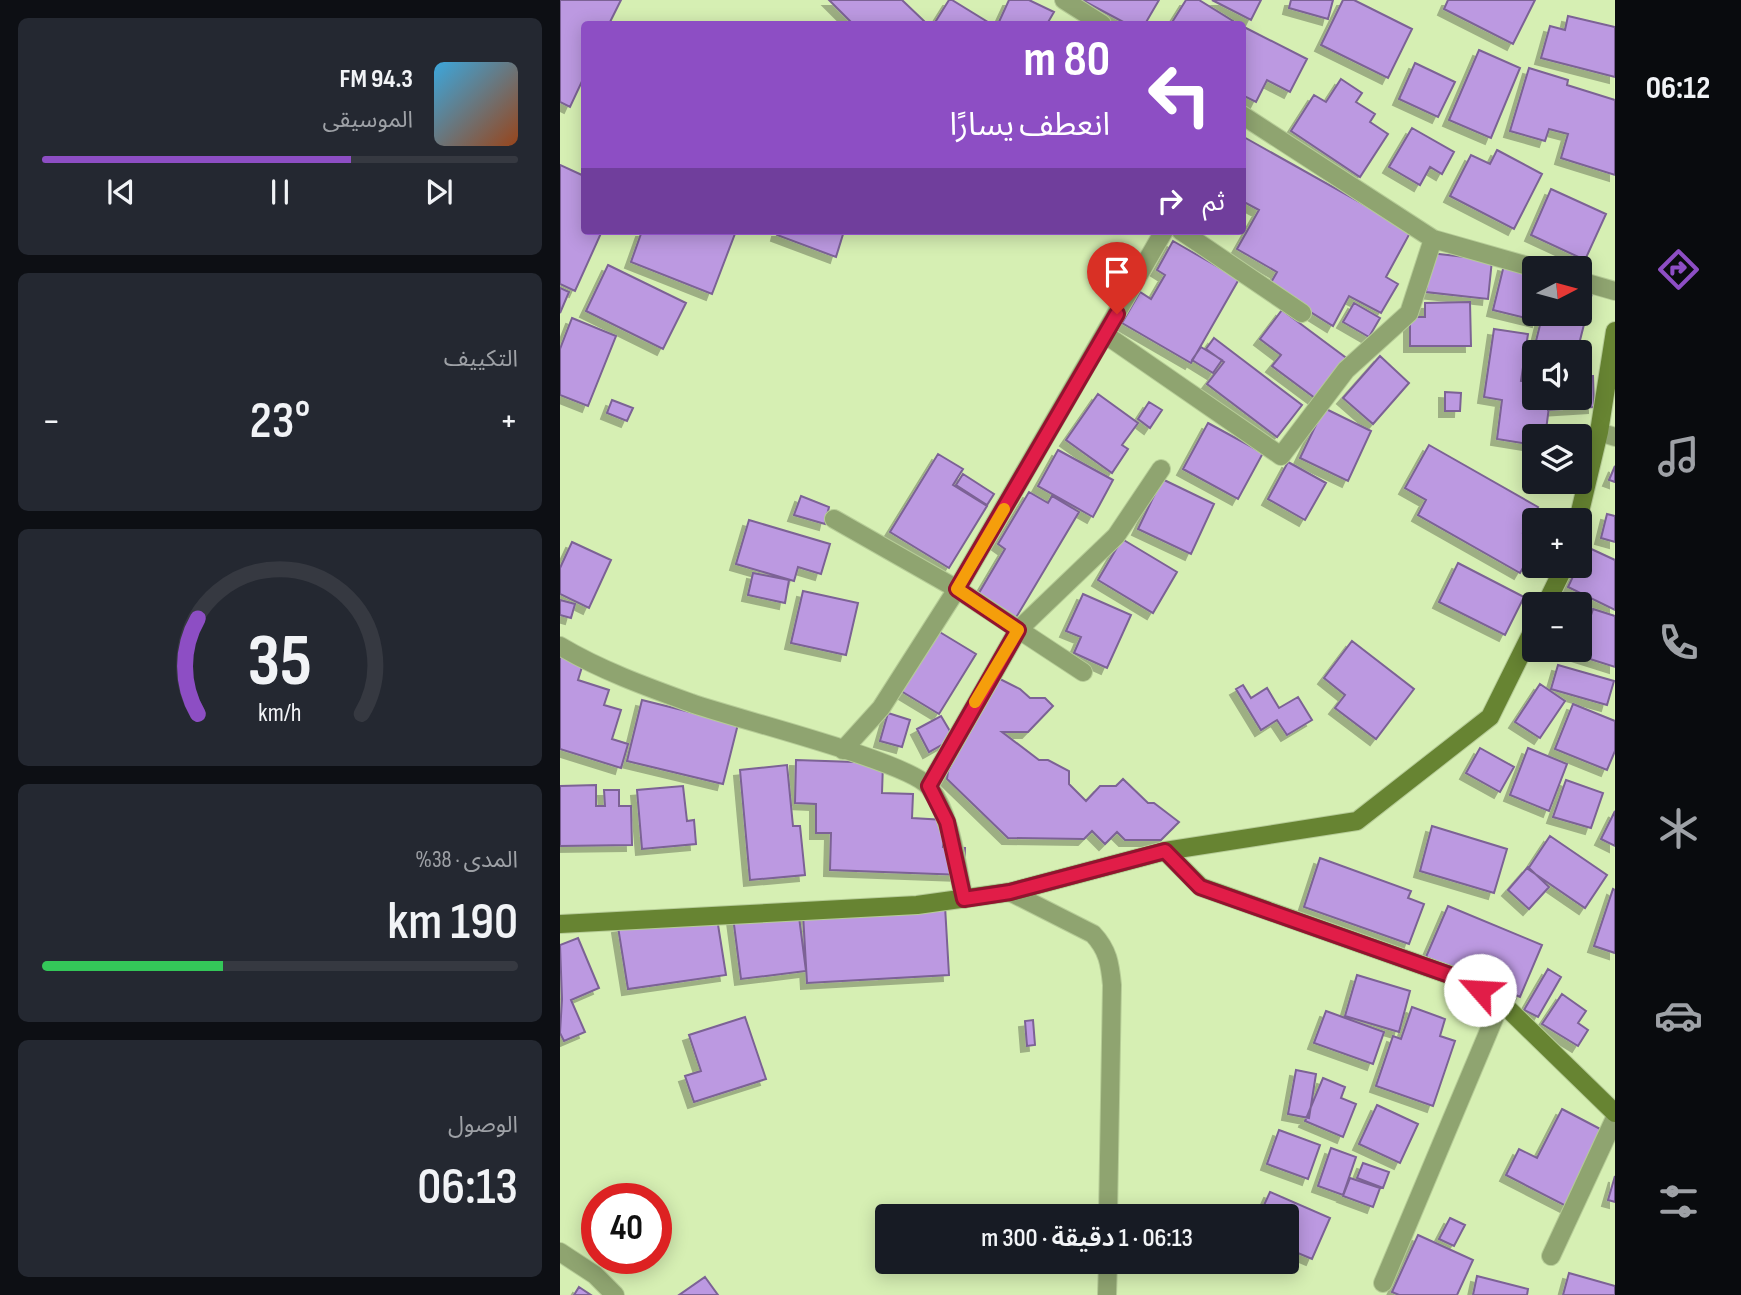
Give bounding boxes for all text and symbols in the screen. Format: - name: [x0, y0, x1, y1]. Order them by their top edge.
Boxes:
- text: 80 m: [1023, 31, 1110, 90]
- icon: left: [1134, 49, 1225, 140]
- text: 94.3 FM: [340, 64, 413, 95]
- text: 06:12: [1646, 69, 1710, 108]
- text: الموسيقى: [322, 106, 413, 134]
- text: انعطف يسارًا: [950, 106, 1110, 145]
- icon: previous: [102, 173, 140, 211]
- icon: pause: [261, 173, 299, 211]
- icon: next: [420, 173, 458, 211]
- icon: right: [1151, 182, 1189, 220]
- text: ثم: [1203, 187, 1225, 218]
- pin: [1087, 242, 1147, 314]
- icon: directions: [1654, 245, 1703, 294]
- icon: arrive: [1098, 253, 1136, 291]
- north arrow: [1522, 256, 1592, 326]
- map controls: [1522, 256, 1592, 662]
- button: sound: [1522, 340, 1592, 410]
- text: التكييف: [444, 345, 518, 373]
- text: 23°: [250, 390, 310, 453]
- text: −: [42, 399, 61, 444]
- text: +: [499, 399, 518, 444]
- button: layers: [1522, 424, 1592, 494]
- icon: music: [1654, 432, 1703, 481]
- button: +: [1522, 508, 1592, 578]
- button: −: [1522, 592, 1592, 662]
- text: 35: [248, 618, 312, 706]
- icon: phone: [1654, 618, 1703, 667]
- text: km/h: [258, 697, 302, 728]
- icon: climate: [1654, 804, 1703, 853]
- text: المدى · 38%: [415, 846, 518, 874]
- text: 190 km: [387, 891, 518, 954]
- position arrow: [1443, 953, 1517, 1027]
- icon: car: [1654, 991, 1703, 1040]
- text: الوصول: [448, 1111, 518, 1139]
- text: 06:13: [417, 1156, 518, 1219]
- icon: filters: [1654, 1177, 1703, 1226]
- speed limit sign: 40: [581, 1183, 672, 1274]
- text: 06:13 · 1 دقيقة · 300 m: [981, 1223, 1193, 1254]

